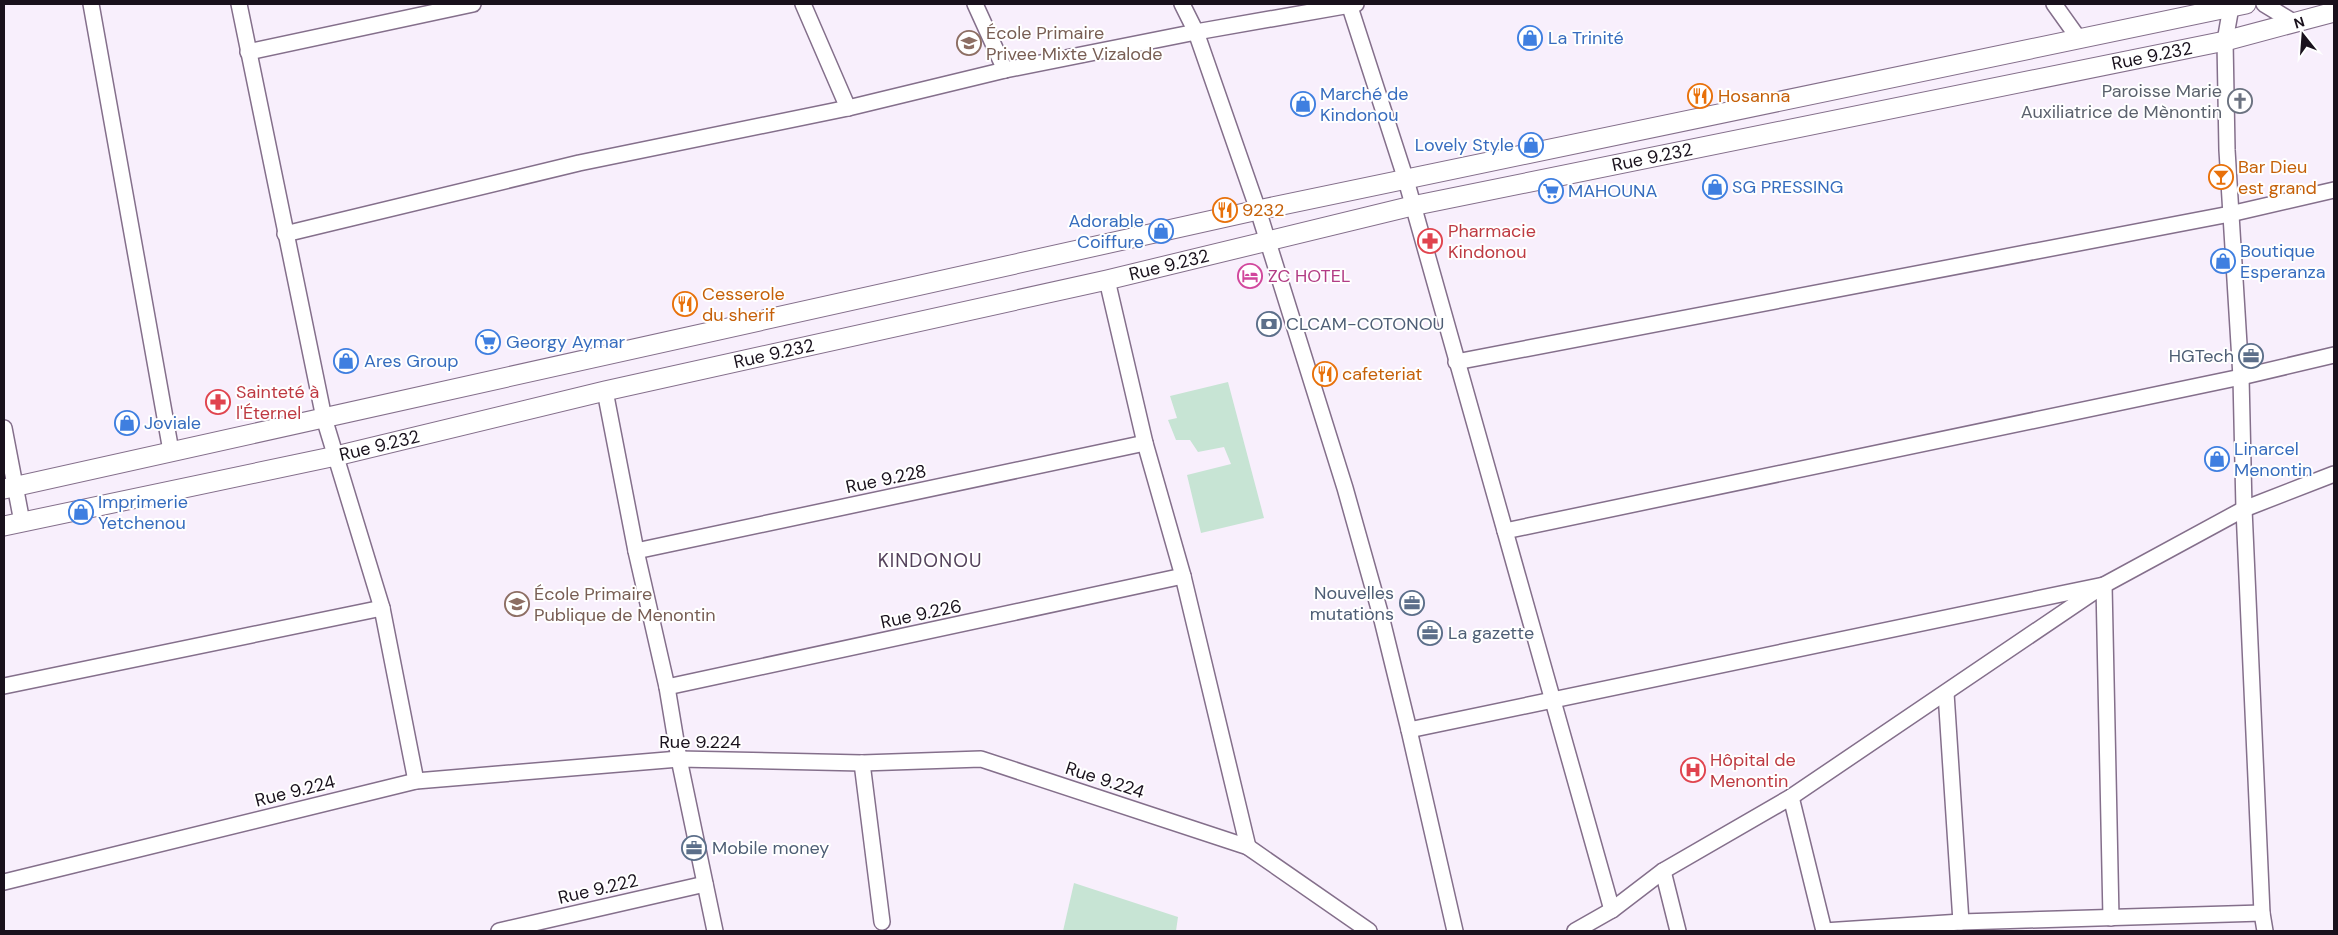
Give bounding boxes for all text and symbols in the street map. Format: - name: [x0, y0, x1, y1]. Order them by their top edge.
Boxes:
- north arrow: [2278, 10, 2328, 60]
- text: N: [2292, 12, 2307, 33]
- place label: École Primaire Privee Mixte Vizalode: [986, 21, 1163, 66]
- shop icon: La Trinité: [1517, 25, 1543, 51]
- place label: La Trinité: [1548, 26, 1624, 50]
- school or university icon: École Primaire Privee Mixte Vizalode: [956, 30, 982, 56]
- street label: Rue 9.232: [2109, 36, 2194, 76]
- place label: Paroisse Marie Auxiliatrice de Mènontin: [2021, 79, 2222, 124]
- place label: Marché de Kindonou: [1320, 82, 1408, 127]
- restaurant icon: Hosanna: [1687, 83, 1713, 109]
- place label: Hosanna: [1718, 84, 1790, 108]
- church icon: Paroisse Marie Auxiliatrice de Mènontin: [2227, 88, 2253, 114]
- shop icon: Marché de Kindonou: [1290, 91, 1316, 117]
- shop icon: Lovely Style: [1518, 132, 1544, 158]
- place label: Lovely Style: [1415, 133, 1514, 157]
- street label: Rue 9.232: [1610, 137, 1695, 177]
- place label: Bar Dieu est grand: [2238, 155, 2317, 200]
- bar icon: Bar Dieu est grand: [2208, 164, 2234, 190]
- shop icon: SG PRESSING: [1702, 174, 1728, 200]
- place label: SG PRESSING: [1732, 175, 1843, 199]
- supermarket icon: MAHOUNA: [1538, 178, 1564, 204]
- place label: MAHOUNA: [1568, 179, 1658, 203]
- restaurant icon: 9232: [1212, 197, 1238, 223]
- place label: 9232: [1242, 198, 1284, 222]
- place label: Adorable Coiffure: [1069, 209, 1144, 254]
- shop icon: Adorable Coiffure: [1148, 218, 1174, 244]
- place label: Pharmacie Kindonou: [1448, 219, 1536, 264]
- pharmacy icon: Pharmacie Kindonou: [1417, 228, 1443, 254]
- place label: Boutique Esperanza: [2240, 239, 2326, 284]
- street label: Rue 9.232: [1126, 244, 1212, 286]
- shop icon: Boutique Esperanza: [2210, 248, 2236, 274]
- hotel icon: ZC HOTEL: [1237, 263, 1263, 289]
- place label: ZC HOTEL: [1268, 264, 1350, 288]
- place label: Cesserole du sherif: [702, 282, 785, 327]
- restaurant icon: Cesserole du sherif: [672, 291, 698, 317]
- bank icon: CLCAM-COTONOU: [1256, 311, 1282, 337]
- place label: CLCAM-COTONOU: [1286, 312, 1444, 336]
- supermarket icon: Georgy Aymar: [475, 329, 501, 355]
- place label: Georgy Aymar: [506, 330, 626, 354]
- street label: Rue 9.232: [731, 333, 816, 374]
- office icon: HGTech: [2238, 343, 2264, 369]
- place label: HGTech: [2169, 344, 2234, 368]
- shop icon: Ares Group: [333, 348, 359, 374]
- place label: Ares Group: [364, 349, 459, 373]
- restaurant icon: cafeteriat: [1312, 361, 1338, 387]
- place label: cafeteriat: [1342, 362, 1422, 386]
- place label: Sainteté à l'Éternel: [236, 380, 319, 425]
- pharmacy icon: Sainteté à l'Éternel: [205, 389, 231, 415]
- shop icon: Joviale: [114, 410, 140, 436]
- place label: Joviale: [144, 411, 201, 435]
- street label: Rue 9.232: [337, 424, 422, 467]
- place label: Linarcel Menontin: [2234, 437, 2312, 482]
- shop icon: Linarcel Menontin: [2204, 446, 2230, 472]
- street label: Rue 9.228: [844, 459, 928, 499]
- place label: Imprimerie Yetchenou: [98, 490, 188, 535]
- shop icon: Imprimerie Yetchenou: [68, 499, 94, 525]
- district label: KINDONOU: [878, 548, 982, 573]
- place label: Nouvelles mutations: [1310, 581, 1394, 626]
- place label: École Primaire Publique de Menontin: [534, 582, 716, 627]
- office icon: Nouvelles mutations: [1399, 590, 1425, 616]
- school or university icon: École Primaire Publique de Menontin: [504, 591, 530, 617]
- street label: Rue 9.226: [878, 594, 964, 634]
- office icon: La gazette: [1417, 620, 1443, 646]
- place label: La gazette: [1448, 621, 1534, 645]
- street label: Rue 9.224: [659, 730, 741, 754]
- place label: Hôpital de Menontin: [1710, 748, 1796, 793]
- street label: Rue 9.224: [1062, 756, 1148, 804]
- hospital icon: Hôpital de Menontin: [1680, 757, 1706, 783]
- street label: Rue 9.224: [252, 769, 338, 813]
- office icon: Mobile money: [681, 835, 707, 861]
- place label: Mobile money: [712, 836, 829, 860]
- street label: Rue 9.222: [556, 868, 640, 910]

